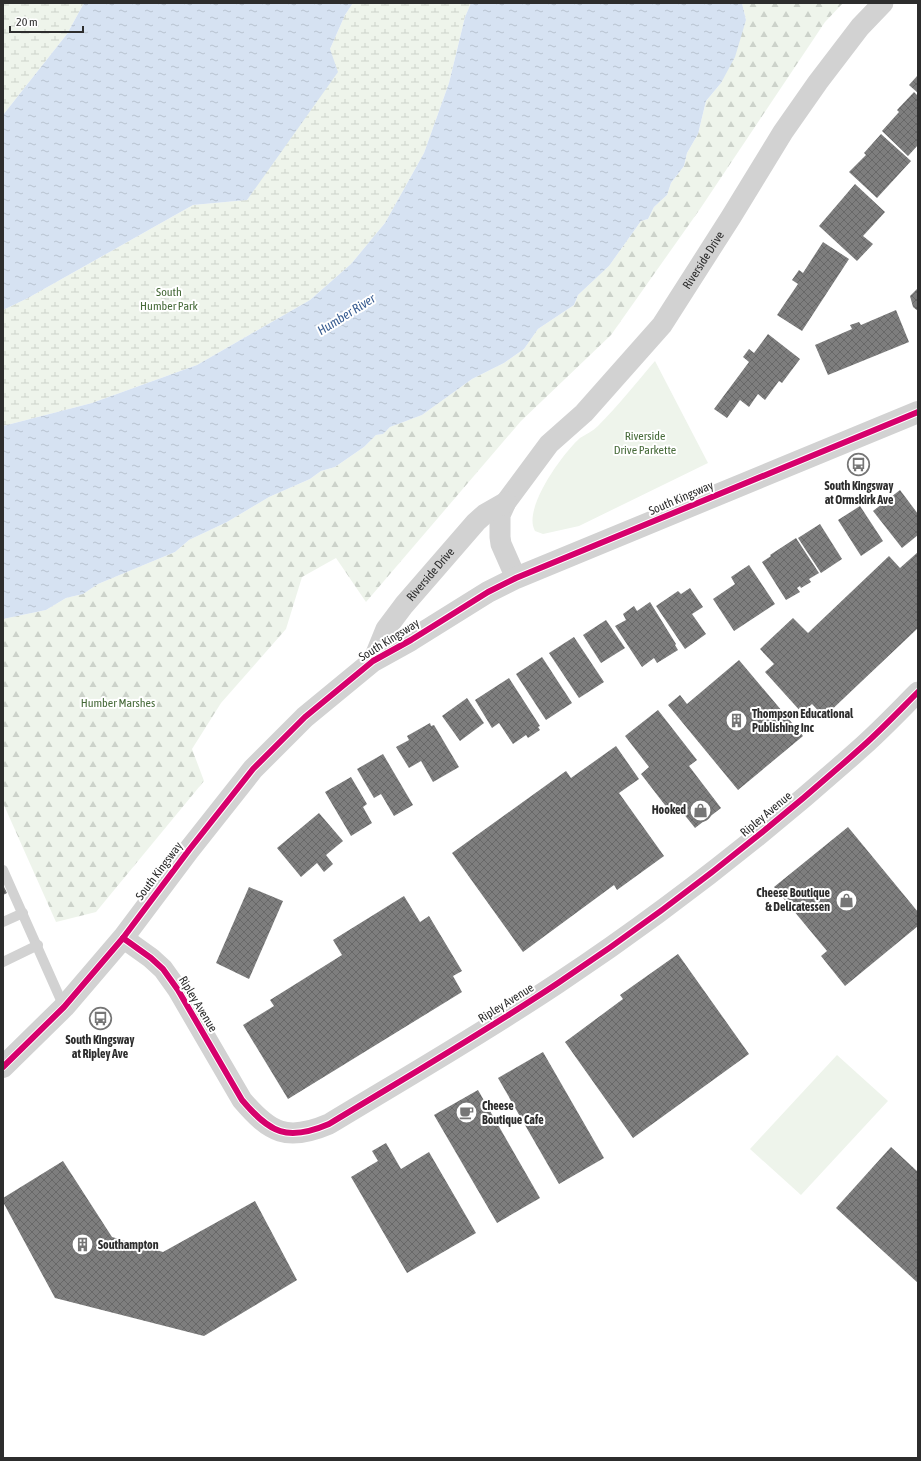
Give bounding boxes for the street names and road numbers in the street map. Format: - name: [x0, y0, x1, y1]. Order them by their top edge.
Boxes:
- street label: Riverside Drive: [680, 229, 727, 292]
- street label: South Kingsway: [647, 478, 715, 518]
- street label: Riverside Drive: [404, 545, 457, 604]
- street label: South Kingsway: [356, 616, 422, 664]
- street label: Ripley Avenue: [738, 789, 794, 839]
- street label: South Kingsway: [133, 839, 185, 903]
- street label: Ripley Avenue: [176, 974, 220, 1034]
- street label: Ripley Avenue: [476, 980, 536, 1026]

